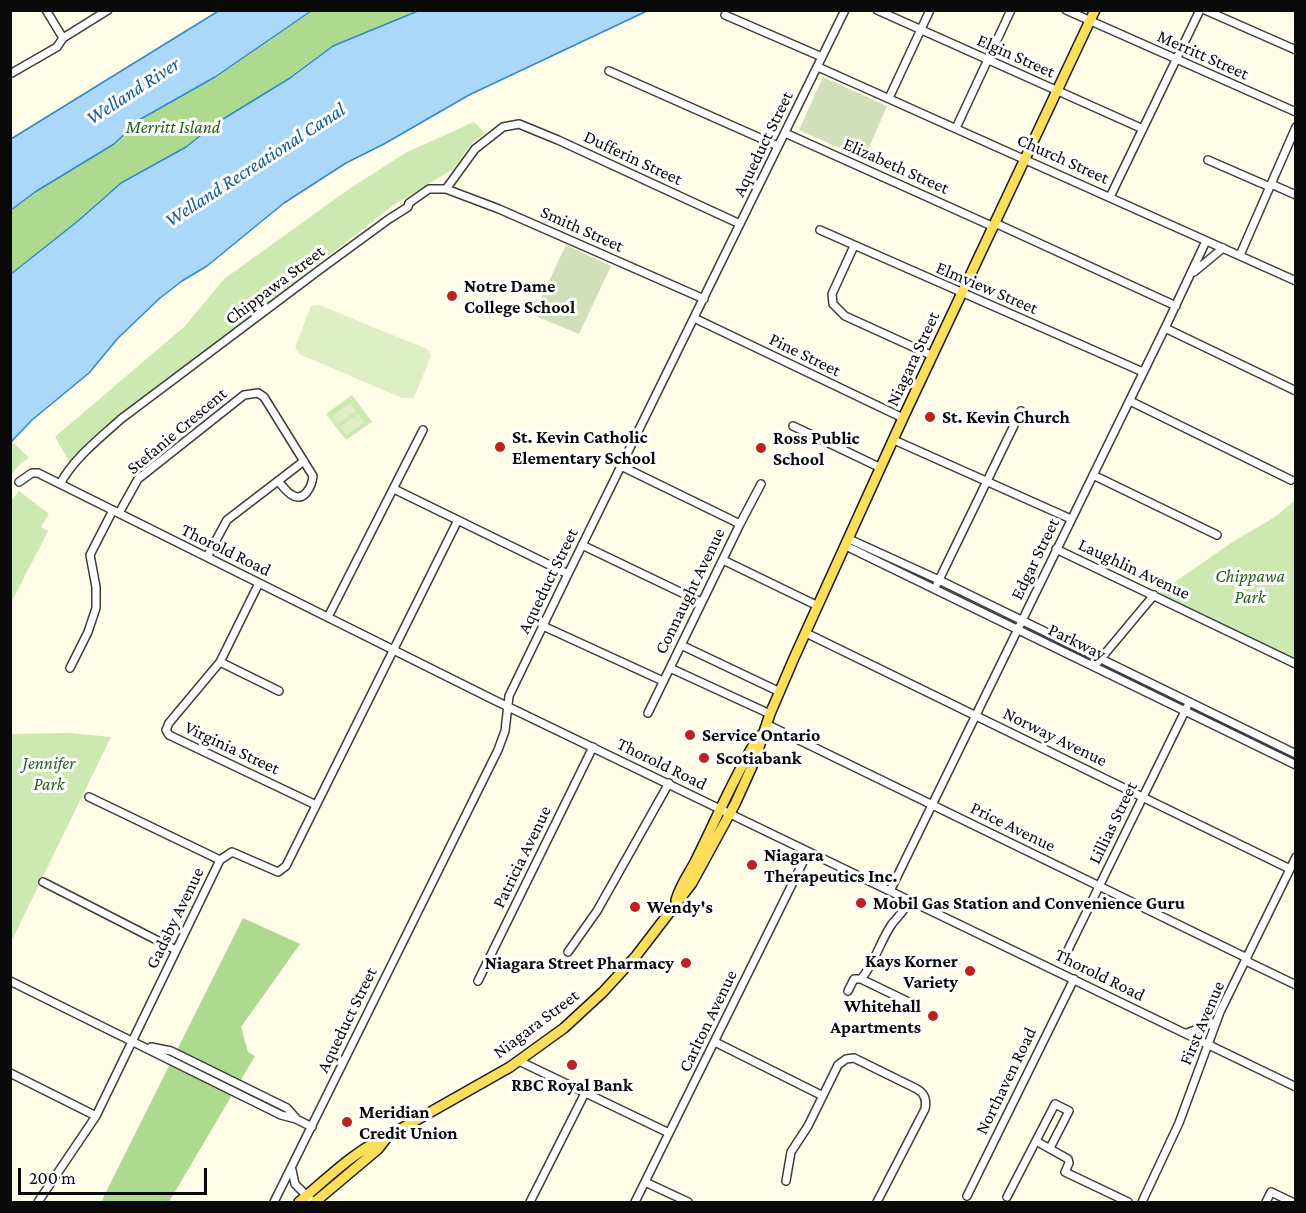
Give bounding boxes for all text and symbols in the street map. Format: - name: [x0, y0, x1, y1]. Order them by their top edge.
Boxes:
- street label: Merritt Street: [1154, 25, 1252, 85]
- street label: Elgin Street: [974, 29, 1058, 83]
- water label: Welland River: [82, 52, 184, 130]
- street label: Aqueduct Street: [728, 88, 798, 200]
- water label: Welland Recreational Canal: [160, 98, 350, 232]
- park label: Merritt Island: [126, 116, 220, 138]
- street label: Dufferin Street: [580, 126, 686, 190]
- street label: Church Street: [1014, 129, 1112, 189]
- street label: Elizabeth Street: [840, 133, 952, 199]
- street label: Smith Street: [537, 201, 627, 257]
- street label: Chippawa Street: [221, 241, 329, 329]
- street label: Elmview Street: [933, 257, 1041, 319]
- place label: Notre Dame College School: [464, 275, 575, 318]
- marker: Notre Dame College School: [445, 289, 459, 303]
- street label: Niagara Street: [882, 308, 944, 410]
- street label: Pine Street: [766, 328, 844, 382]
- street label: Stefanie Crescent: [123, 383, 231, 479]
- place label: St. Kevin Church: [942, 406, 1070, 428]
- marker: St. Kevin Church: [923, 410, 937, 424]
- place label: St. Kevin Catholic Elementary School: [512, 426, 656, 468]
- place label: Ross Public School: [773, 427, 860, 470]
- marker: St. Kevin Catholic Elementary School: [493, 440, 507, 454]
- marker: Ross Public School: [754, 441, 768, 455]
- street label: Edgar Street: [1006, 515, 1064, 603]
- street label: Thorold Road: [177, 519, 275, 581]
- street label: Aqueduct Street: [513, 525, 583, 637]
- street label: Connaught Avenue: [650, 525, 730, 657]
- street label: Laughlin Avenue: [1075, 534, 1193, 604]
- park label: Chippawa Park: [1215, 565, 1285, 608]
- street label: Parkway: [1045, 619, 1109, 665]
- street label: Norway Avenue: [999, 702, 1111, 772]
- street label: Virginia Street: [181, 717, 283, 779]
- place label: Service Ontario: [702, 724, 820, 746]
- marker: Service Ontario: [683, 728, 697, 742]
- street label: Thorold Road: [613, 733, 711, 795]
- place label: Scotiabank: [716, 747, 801, 769]
- marker: Scotiabank: [697, 751, 711, 765]
- park label: Jennifer Park: [23, 752, 75, 795]
- street label: Lillias Street: [1084, 778, 1142, 868]
- street label: Price Avenue: [967, 797, 1059, 857]
- street label: Patricia Avenue: [488, 802, 556, 912]
- place label: Niagara Therapeutics Inc.: [764, 844, 898, 886]
- marker: Niagara Therapeutics Inc.: [745, 858, 759, 872]
- street label: Gadsby Avenue: [141, 864, 209, 972]
- place label: Mobil Gas Station and Convenience Guru: [873, 892, 1185, 914]
- place label: Wendy's: [647, 896, 713, 918]
- marker: Mobil Gas Station and Convenience Guru: [854, 896, 868, 910]
- marker: Wendy's: [628, 900, 642, 914]
- street label: Thorold Road: [1051, 944, 1149, 1006]
- place label: Kays Korner Variety: [865, 950, 958, 992]
- place label: Niagara Street Pharmacy: [485, 952, 674, 974]
- marker: Niagara Street Pharmacy: [679, 956, 693, 970]
- street label: Aqueduct Street: [312, 964, 382, 1076]
- marker: Kays Korner Variety: [963, 964, 977, 978]
- street label: Carlton Avenue: [674, 967, 742, 1075]
- street label: First Avenue: [1175, 978, 1229, 1068]
- street label: Niagara Street: [489, 985, 583, 1063]
- place label: Whitehall Apartments: [830, 995, 921, 1038]
- marker: Whitehall Apartments: [926, 1009, 940, 1023]
- street label: Northaven Road: [971, 1024, 1041, 1138]
- marker: RBC Royal Bank: [565, 1058, 579, 1072]
- place label: RBC Royal Bank: [511, 1074, 633, 1096]
- place label: Meridian Credit Union: [359, 1101, 458, 1144]
- marker: Meridian Credit Union: [340, 1115, 354, 1129]
- scale bar: [21, 1156, 210, 1194]
- text: 200 m: [29, 1168, 76, 1188]

